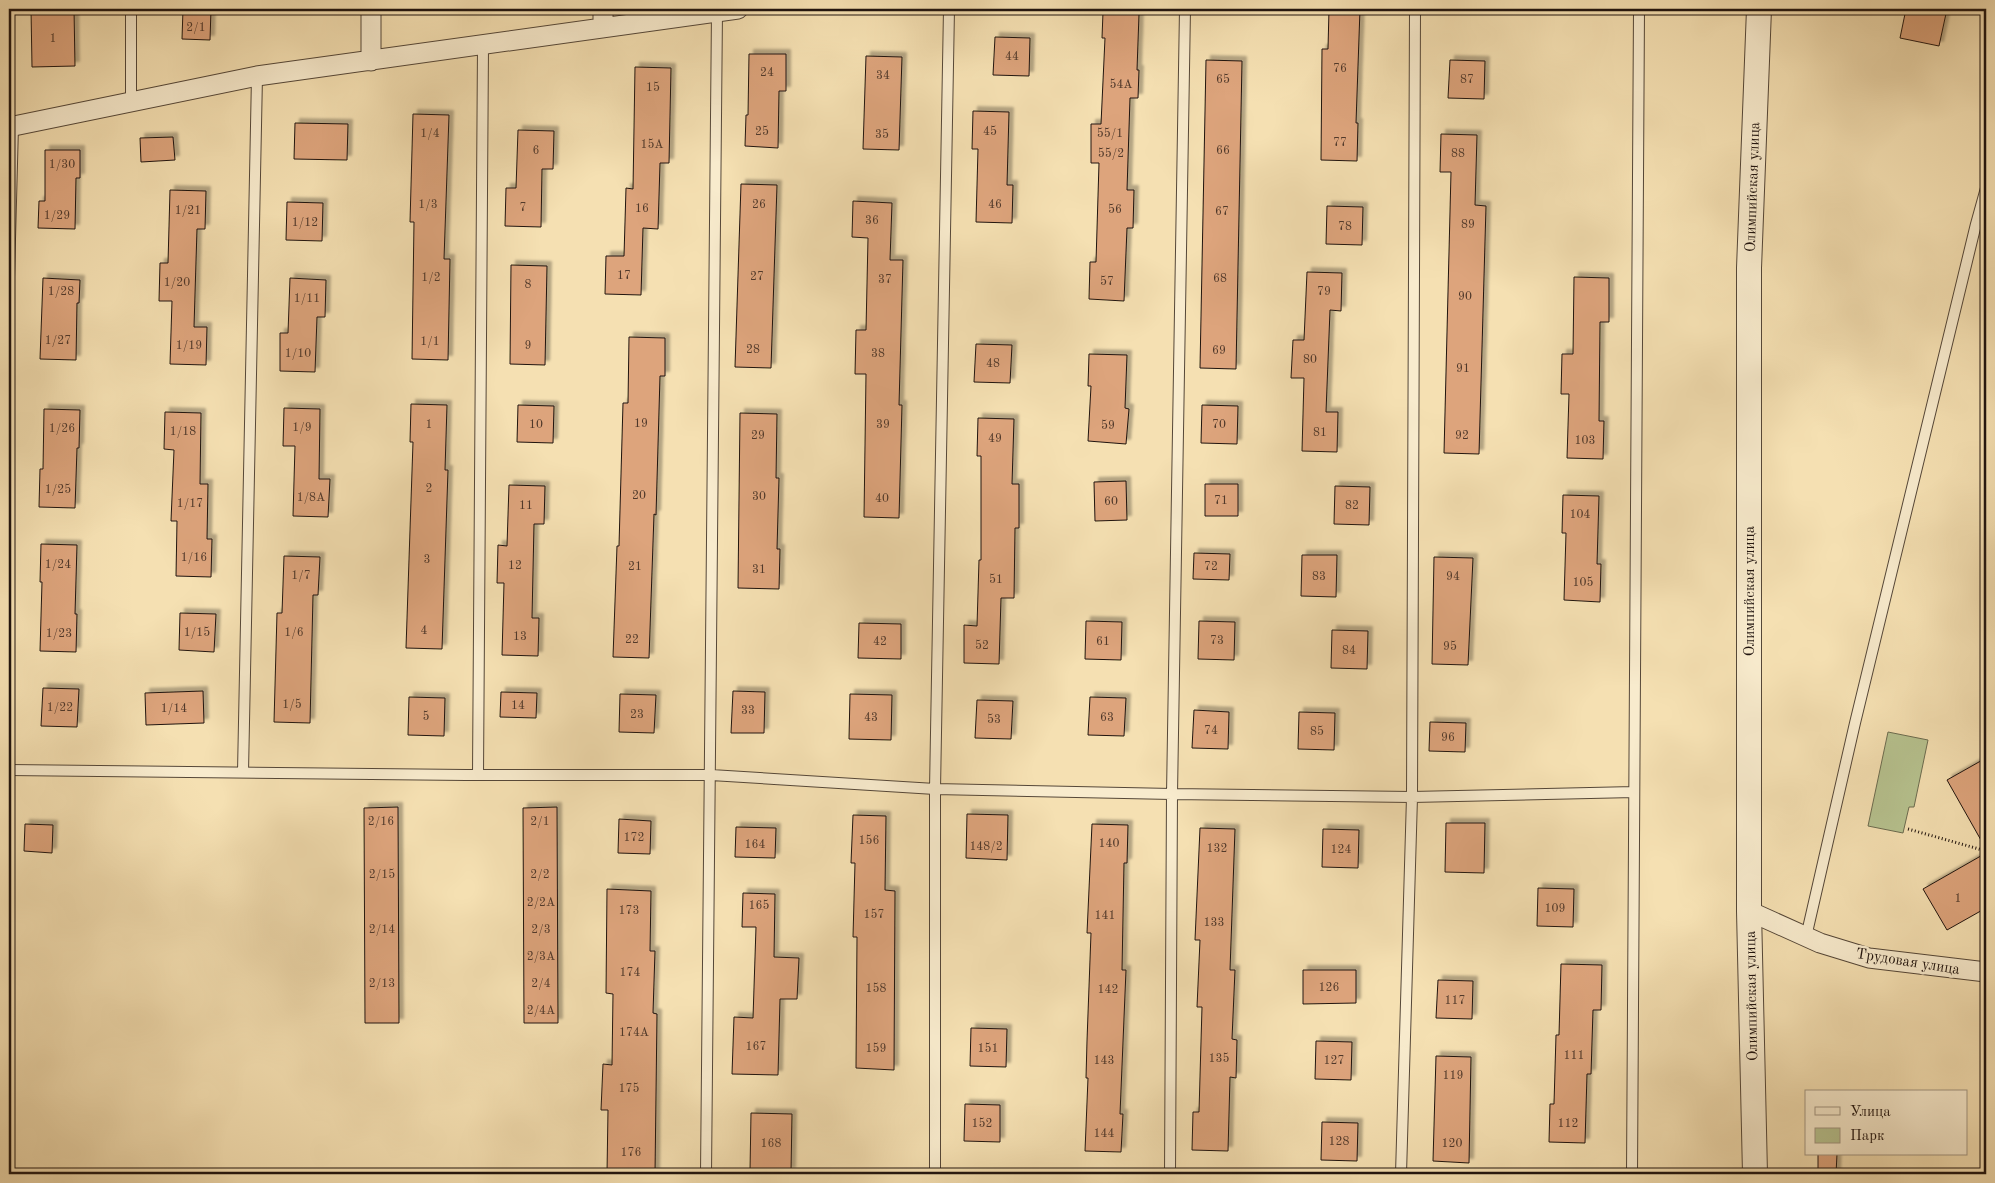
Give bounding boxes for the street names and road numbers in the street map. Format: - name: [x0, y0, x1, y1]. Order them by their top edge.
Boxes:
- street label: Олимпийская улица: [1744, 121, 1763, 253]
- street label: Олимпийская улица: [1743, 525, 1758, 656]
- street label: Олимпийская улица: [1744, 930, 1761, 1061]
- street label: Трудовая улица: [1855, 947, 1961, 978]

